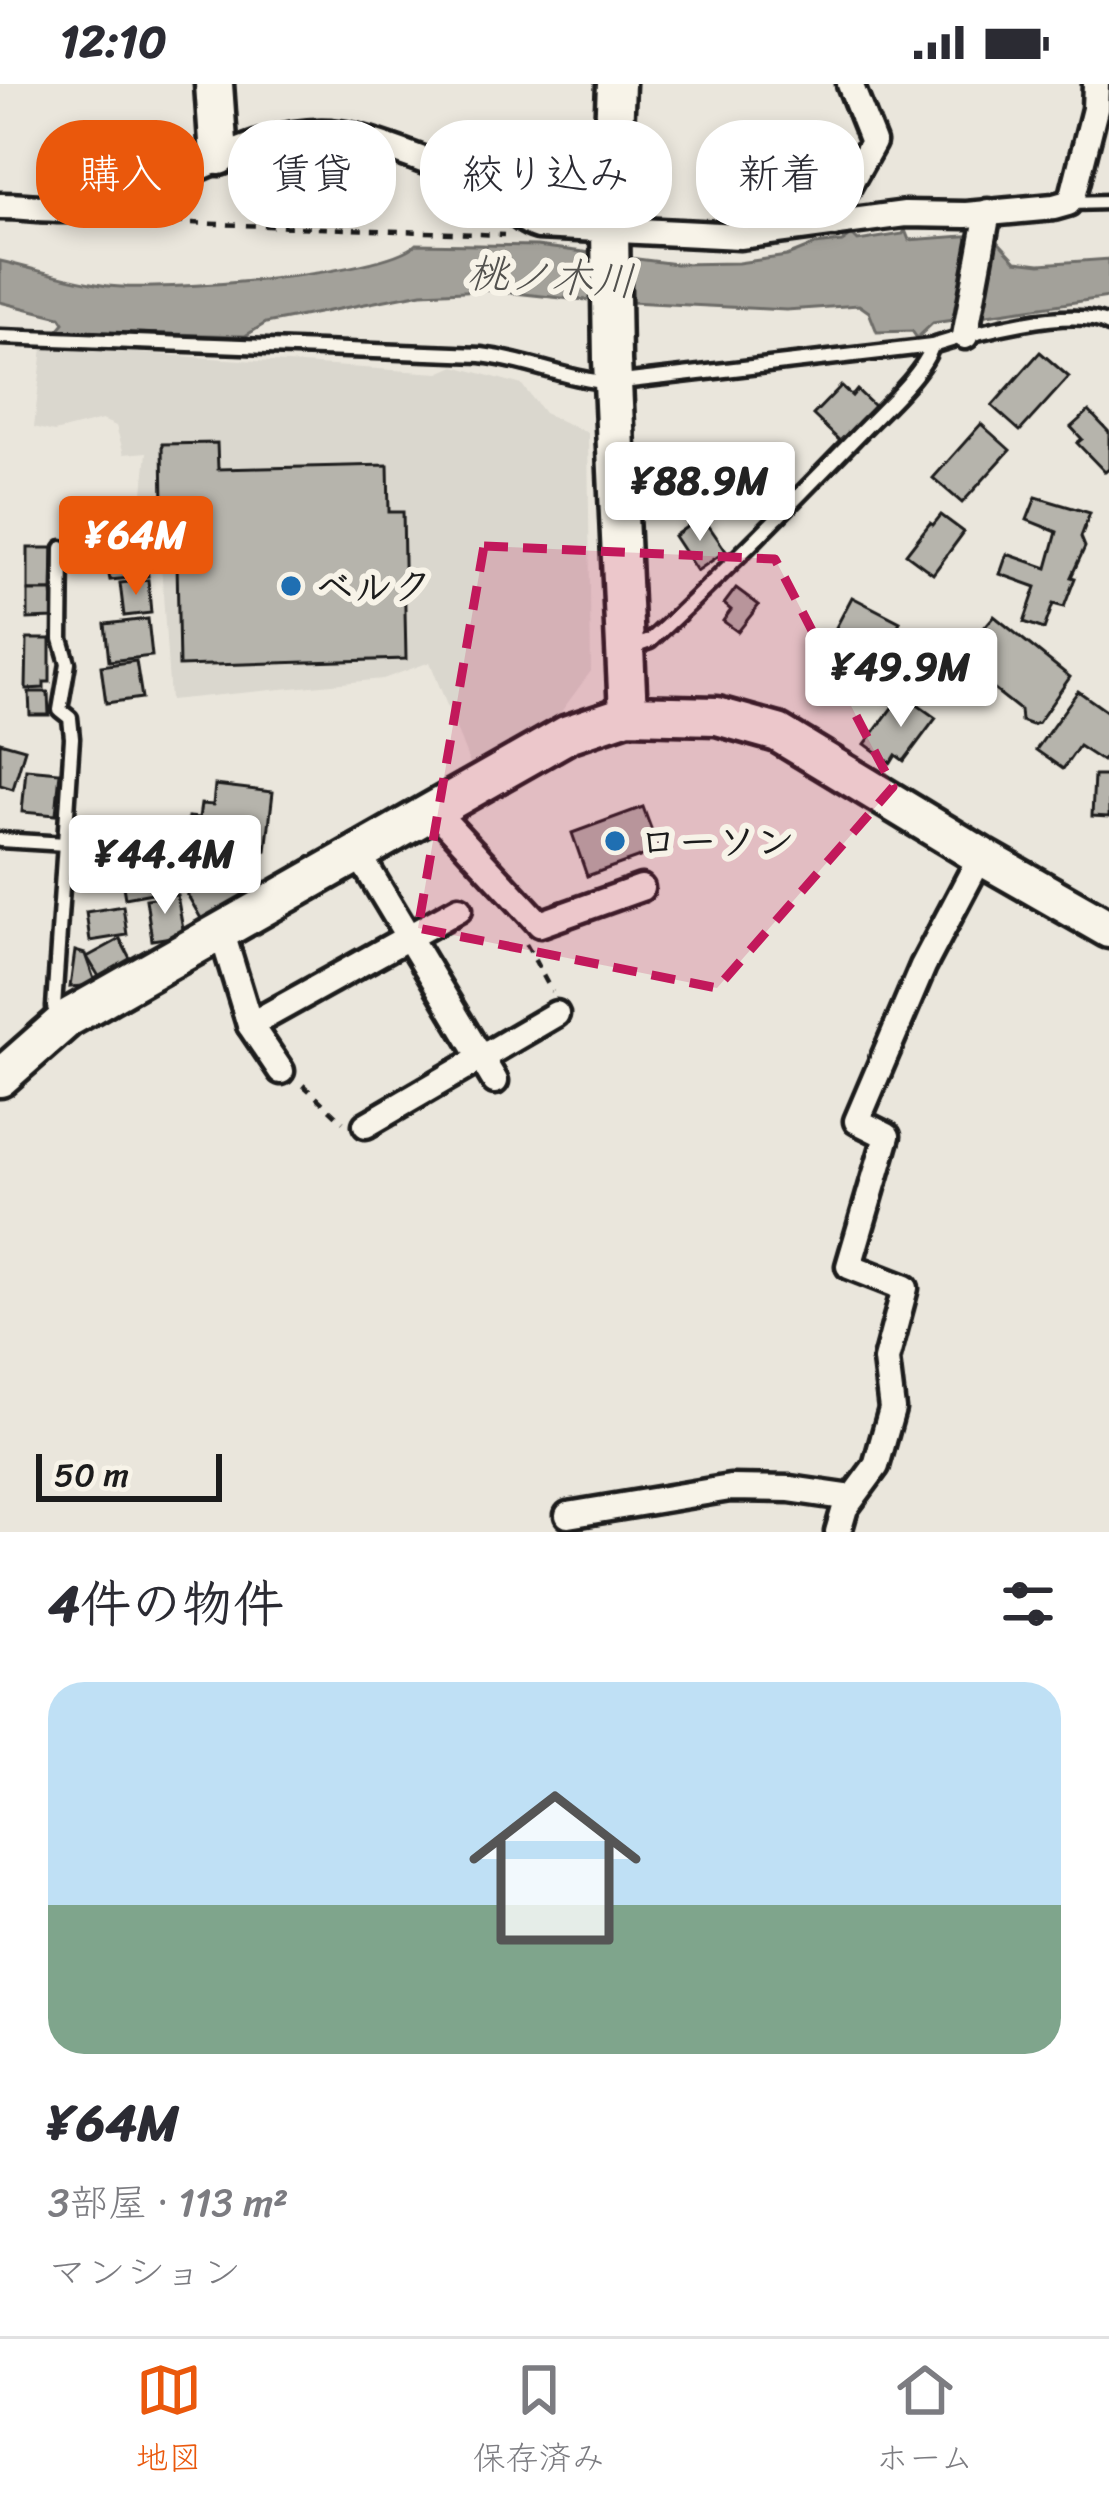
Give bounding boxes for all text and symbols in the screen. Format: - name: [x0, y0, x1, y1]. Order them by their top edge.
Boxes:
- text: 12:10: [60, 2, 167, 82]
- chip: 購入: [36, 120, 204, 228]
- chip: 賃貸: [228, 120, 396, 228]
- chip: 絞り込み: [420, 120, 672, 228]
- chip: 新着: [696, 120, 864, 228]
- water label: 桃ノ木川: [465, 236, 637, 318]
- pin: ¥88.9M: [602, 442, 798, 544]
- text: ¥88.9M: [632, 446, 768, 515]
- pin: ¥64M: [65, 496, 207, 598]
- text: ¥64M: [86, 500, 186, 569]
- place label: ベルク: [315, 552, 432, 621]
- marker: ベルク: [278, 573, 304, 599]
- pin: ¥49.9M: [803, 628, 999, 730]
- text: ¥49.9M: [832, 632, 970, 701]
- place label: ローソン: [639, 807, 795, 876]
- pin: ¥44.4M: [67, 815, 263, 917]
- text: ¥44.4M: [96, 819, 234, 888]
- marker: ローソン: [602, 828, 628, 854]
- text: 50 m: [54, 1446, 129, 1504]
- scale bar: [36, 1448, 222, 1501]
- text: 4件の物件: [48, 1559, 284, 1649]
- icon: filters: [995, 1571, 1061, 1637]
- icon: home: [447, 1760, 663, 1976]
- text: ¥64M: [48, 2078, 179, 2168]
- text: 3部屋 · 113 m²: [48, 2168, 288, 2237]
- text: マンション: [48, 2237, 241, 2306]
- tab: 地図: [136, 2357, 202, 2487]
- tab: 保存済み: [473, 2357, 605, 2487]
- tab: ホーム: [876, 2357, 973, 2487]

